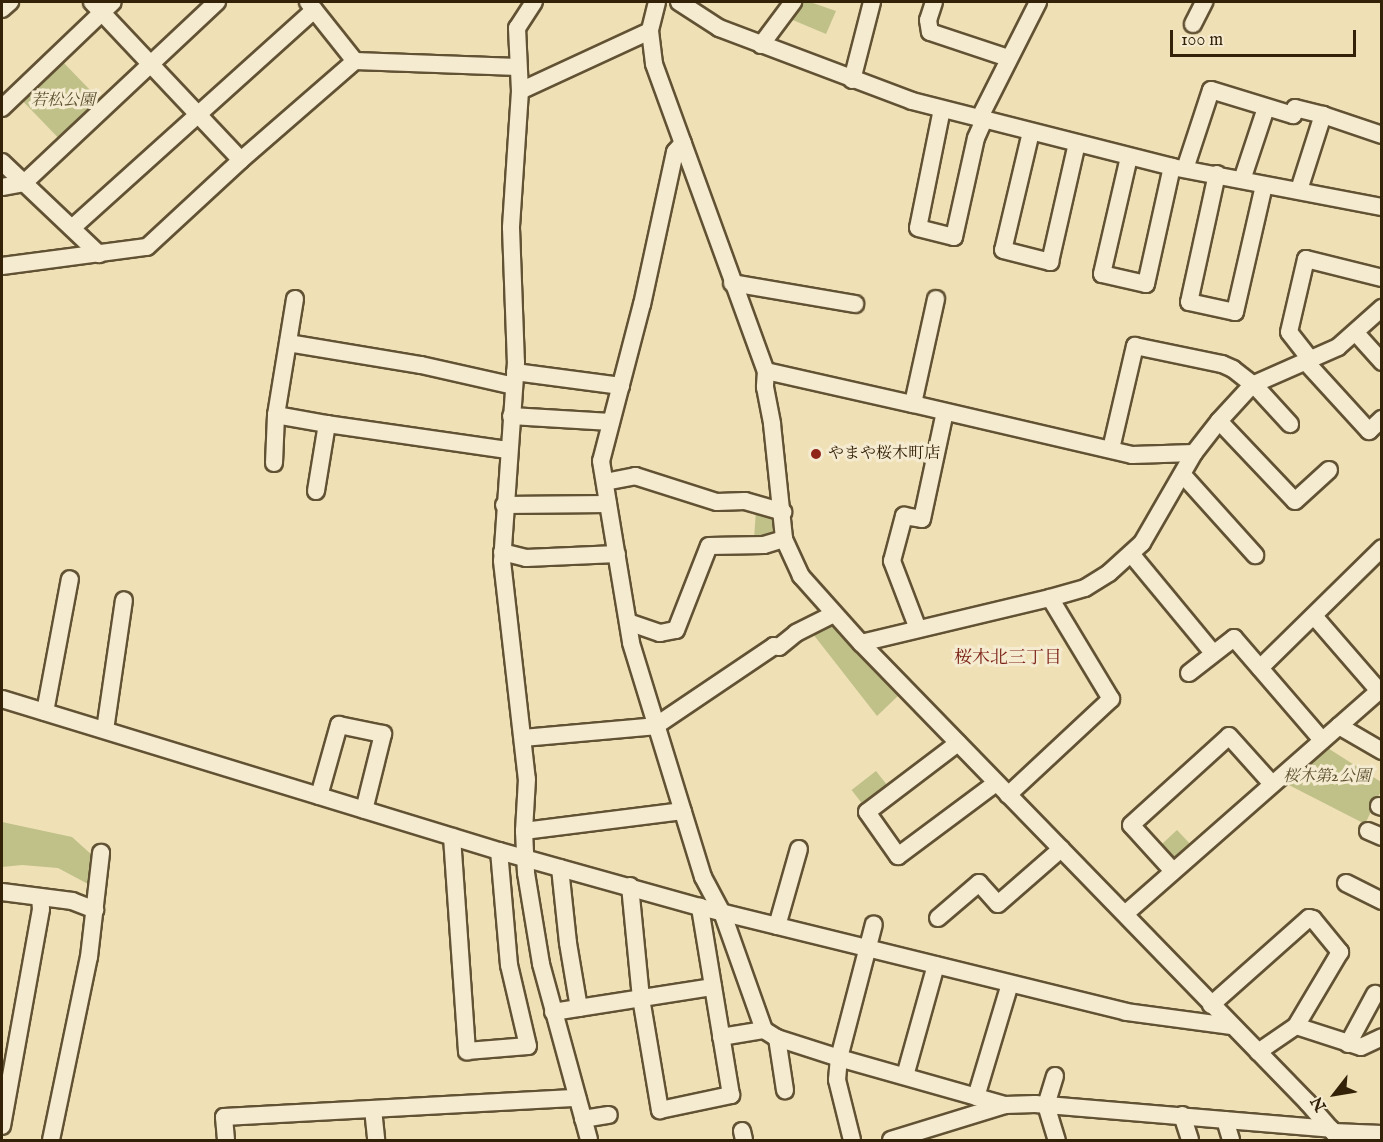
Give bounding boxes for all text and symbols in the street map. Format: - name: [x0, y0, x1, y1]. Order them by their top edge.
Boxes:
- scale bar: [1173, 18, 1359, 56]
- text: 100 m: [1181, 29, 1223, 52]
- park label: 若松公園: [31, 91, 95, 111]
- place label: やまや桜木町店: [828, 444, 940, 464]
- marker: やまや桜木町店: [809, 447, 823, 461]
- district label: 桜木北三丁目: [954, 648, 1062, 670]
- park label: 桜木第2公園: [1283, 767, 1371, 787]
- north arrow: [1305, 1064, 1365, 1124]
- text: N: [1307, 1092, 1332, 1114]

